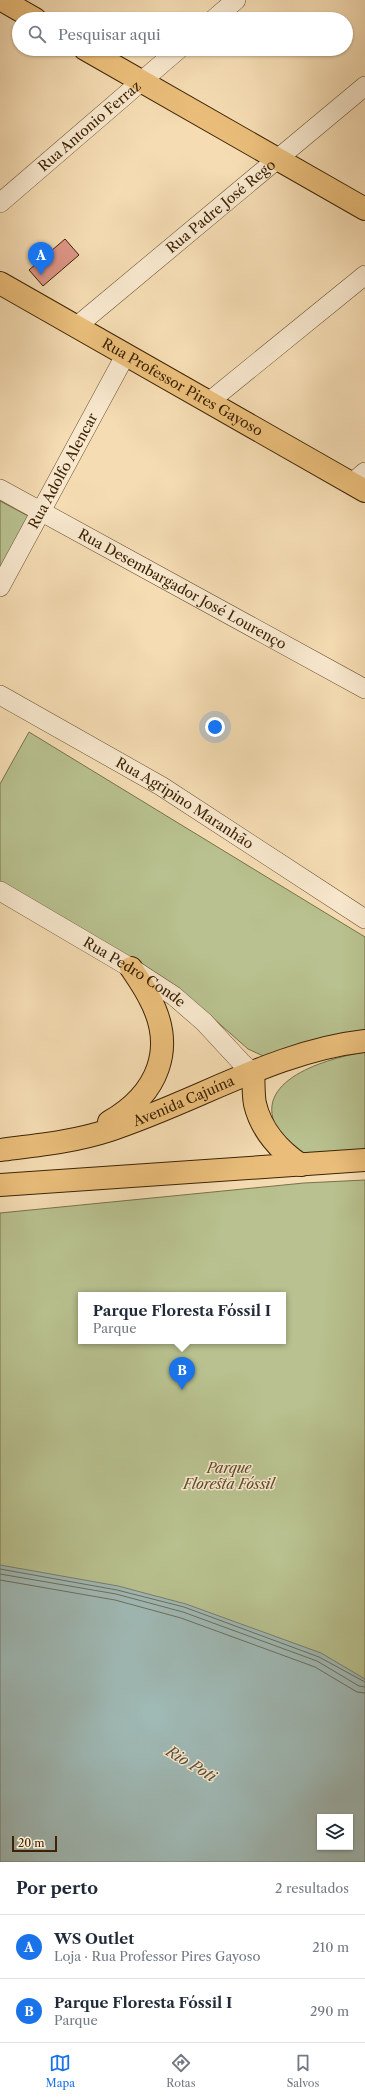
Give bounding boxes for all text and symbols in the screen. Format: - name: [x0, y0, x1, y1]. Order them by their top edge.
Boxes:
- search box: [12, 12, 353, 56]
- icon: search: [26, 23, 48, 45]
- text: Pesquisar aqui: [58, 25, 161, 44]
- street label: Rua Antonio Ferraz: [34, 77, 145, 175]
- street label: Rua Padre José Rego: [162, 155, 279, 257]
- pin: A: [28, 242, 54, 275]
- street label: Rua Professor Pires Gayoso: [99, 334, 266, 440]
- street label: Rua Adolfo Alencar: [24, 410, 101, 532]
- street label: Rua Desembargador José Lourenço: [75, 525, 290, 653]
- your location: [205, 717, 225, 737]
- street label: Rua Agripino Maranhão: [113, 753, 257, 853]
- street label: Rua Pedro Conde: [80, 933, 190, 1011]
- street label: Avenida Cajuína: [129, 1071, 237, 1131]
- popup: [78, 1292, 286, 1344]
- text: Parque Floresta Fóssil I: [93, 1301, 271, 1320]
- text: Parque: [93, 1320, 137, 1336]
- pin: B: [169, 1357, 195, 1390]
- park label: Parque Floresta Fóssil: [182, 1459, 276, 1493]
- water label: Rio Poti: [162, 1741, 221, 1787]
- map controls: [317, 1814, 353, 1850]
- button: layers: [317, 1814, 353, 1850]
- scale bar: [12, 1834, 57, 1853]
- text: 20 m: [18, 1836, 44, 1850]
- text: Por perto: [16, 1878, 98, 1898]
- text: 2 resultados: [275, 1880, 349, 1896]
- text: WS Outlet: [54, 1929, 134, 1948]
- text: A: [24, 1939, 34, 1955]
- text: 210 m: [312, 1939, 349, 1955]
- text: Loja · Rua Professor Pires Gayoso: [54, 1948, 260, 1964]
- text: Parque Floresta Fóssil I: [54, 1993, 232, 2012]
- text: B: [24, 2003, 34, 2019]
- text: 290 m: [310, 2003, 349, 2019]
- text: Parque: [54, 2012, 98, 2028]
- tab: Mapa: [46, 2052, 75, 2090]
- tab: Rotas: [166, 2052, 195, 2090]
- tab: Salvos: [287, 2052, 319, 2090]

